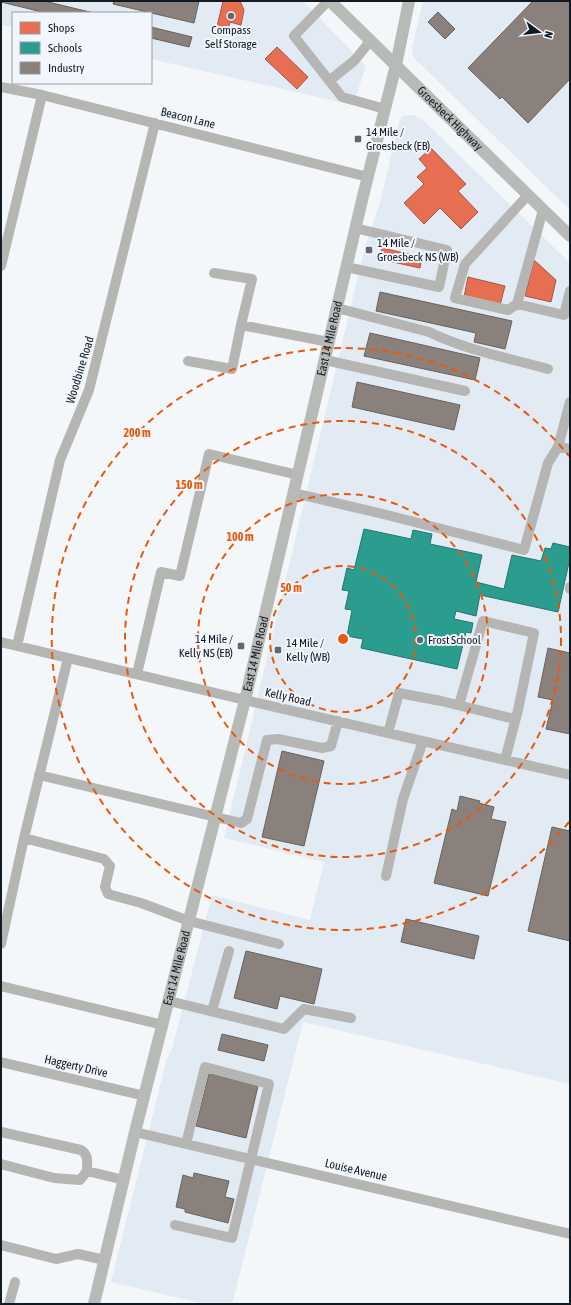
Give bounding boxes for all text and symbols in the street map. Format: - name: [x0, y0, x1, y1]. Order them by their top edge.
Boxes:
- marker: Compass Self Storage: [226, 11, 236, 21]
- legend: [12, 12, 152, 84]
- north arrow: [519, 12, 559, 52]
- text: Shops: [48, 21, 74, 35]
- place label: Compass Self Storage: [205, 23, 257, 51]
- text: N: [542, 30, 555, 39]
- text: Schools: [48, 41, 82, 55]
- text: Industry: [48, 61, 85, 75]
- street label: Groesbeck Highway: [414, 83, 486, 154]
- street label: Beacon Lane: [159, 104, 217, 132]
- place label: 14 Mile / Groesbeck (EB): [366, 125, 430, 153]
- marker: 14 Mile / Groesbeck (EB): [353, 134, 363, 144]
- place label: 14 Mile / Groesbeck NS (WB): [377, 236, 459, 264]
- marker: 14 Mile / Groesbeck NS (WB): [364, 245, 374, 255]
- street label: East 14 Mile Road: [314, 299, 345, 377]
- street label: Woodbine Road: [63, 335, 97, 405]
- text: 200 m: [123, 426, 151, 440]
- text: 150 m: [175, 478, 203, 492]
- text: 100 m: [226, 530, 254, 544]
- text: 50 m: [280, 581, 302, 595]
- street label: East 14 Mile Road: [240, 615, 271, 693]
- place label: 14 Mile / Kelly NS (EB): [179, 632, 233, 660]
- centre of rings: [336, 632, 350, 646]
- place label: Frost School: [428, 633, 482, 647]
- marker: Frost School: [415, 635, 425, 645]
- place label: 14 Mile / Kelly (WB): [286, 636, 330, 664]
- marker: 14 Mile / Kelly NS (EB): [236, 641, 246, 651]
- marker: 14 Mile / Kelly (WB): [273, 645, 283, 655]
- street label: Kelly Road: [264, 685, 312, 709]
- street label: East 14 Mile Road: [160, 929, 193, 1007]
- street label: Haggerty Drive: [43, 1052, 109, 1080]
- street label: Louise Avenue: [324, 1156, 388, 1184]

